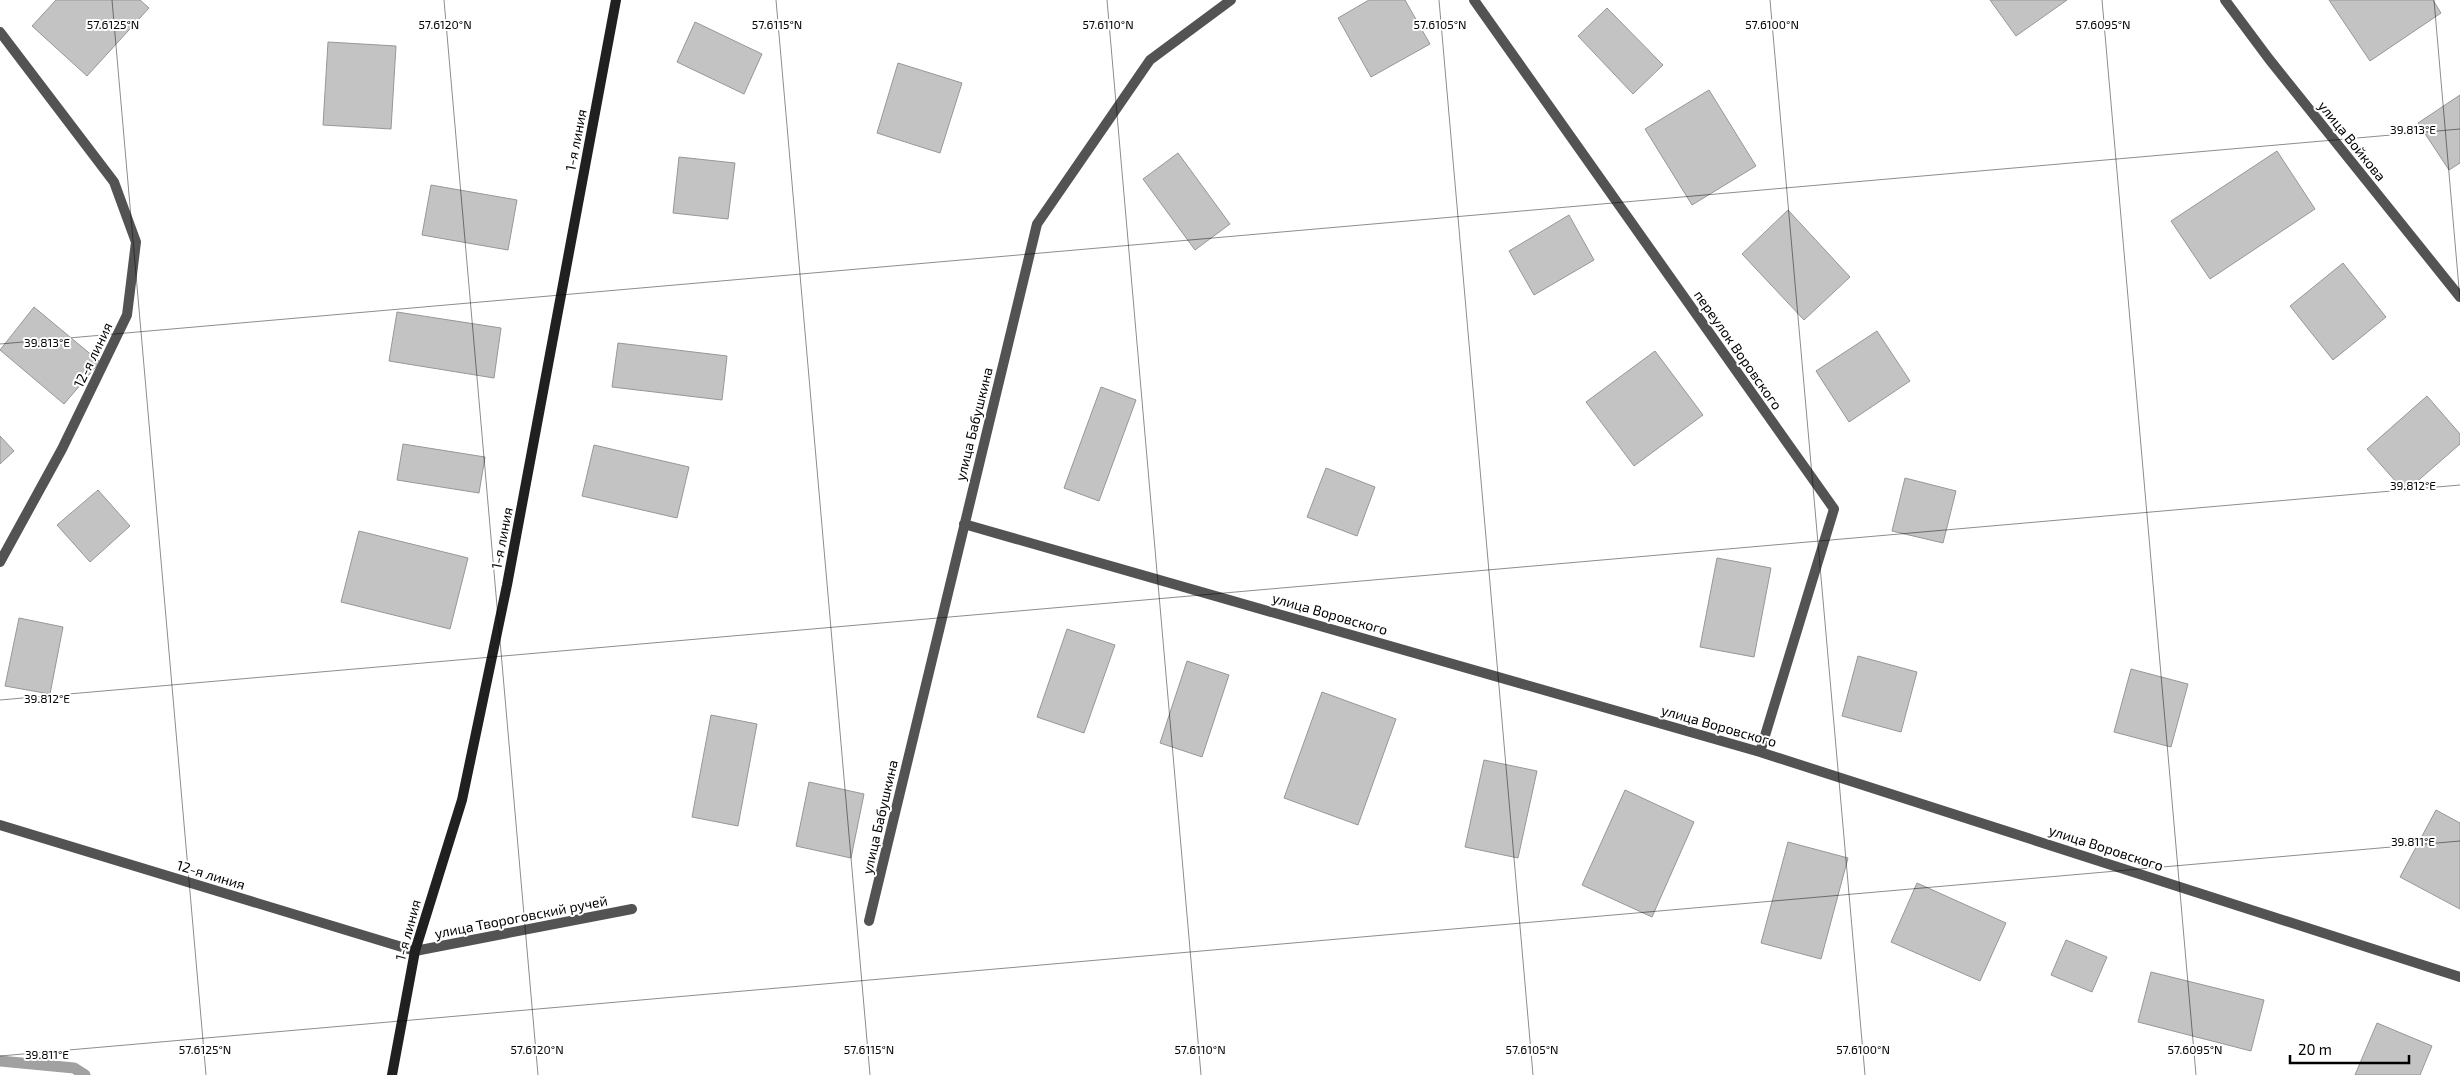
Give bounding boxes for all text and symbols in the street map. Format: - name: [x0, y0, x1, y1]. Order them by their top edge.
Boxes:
- text: 57.6125°N: [87, 17, 139, 31]
- text: 57.6120°N: [418, 17, 472, 31]
- text: 57.6115°N: [752, 17, 802, 31]
- text: 57.6110°N: [1082, 17, 1134, 31]
- text: 57.6105°N: [1414, 17, 1466, 31]
- text: 57.6100°N: [1745, 17, 1799, 31]
- text: 57.6095°N: [2076, 17, 2131, 31]
- street label: улица Войкова: [2315, 97, 2390, 184]
- street label: 1-я линия: [561, 108, 590, 172]
- text: 39.813°E: [2390, 122, 2436, 136]
- street label: переулок Воровского: [1691, 287, 1786, 413]
- street label: 12-я линия: [69, 319, 116, 390]
- text: 39.813°E: [24, 335, 70, 349]
- street label: улица Бабушкина: [951, 365, 996, 483]
- text: 39.812°E: [2390, 478, 2436, 492]
- street label: 1-я линия: [487, 506, 516, 570]
- street label: улица Воровского: [1270, 589, 1390, 638]
- text: 39.812°E: [24, 691, 70, 705]
- street label: улица Воровского: [1659, 701, 1779, 750]
- street label: улица Бабушкина: [858, 758, 901, 876]
- street label: улица Воровского: [2047, 821, 2166, 874]
- text: 39.811°E: [2391, 834, 2435, 848]
- street label: 12-я линия: [175, 856, 247, 893]
- street label: улица Твороговский ручей: [433, 891, 609, 942]
- street label: 1-я линия: [391, 897, 424, 962]
- scale bar: [2290, 1032, 2409, 1064]
- text: 20 m: [2298, 1040, 2332, 1058]
- text: 57.6125°N: [179, 1042, 231, 1056]
- text: 57.6120°N: [510, 1042, 564, 1056]
- text: 57.6115°N: [844, 1042, 894, 1056]
- text: 57.6110°N: [1174, 1042, 1226, 1056]
- text: 57.6105°N: [1506, 1042, 1558, 1056]
- text: 57.6100°N: [1836, 1042, 1890, 1056]
- text: 57.6095°N: [2168, 1042, 2223, 1056]
- text: 39.811°E: [25, 1047, 69, 1061]

